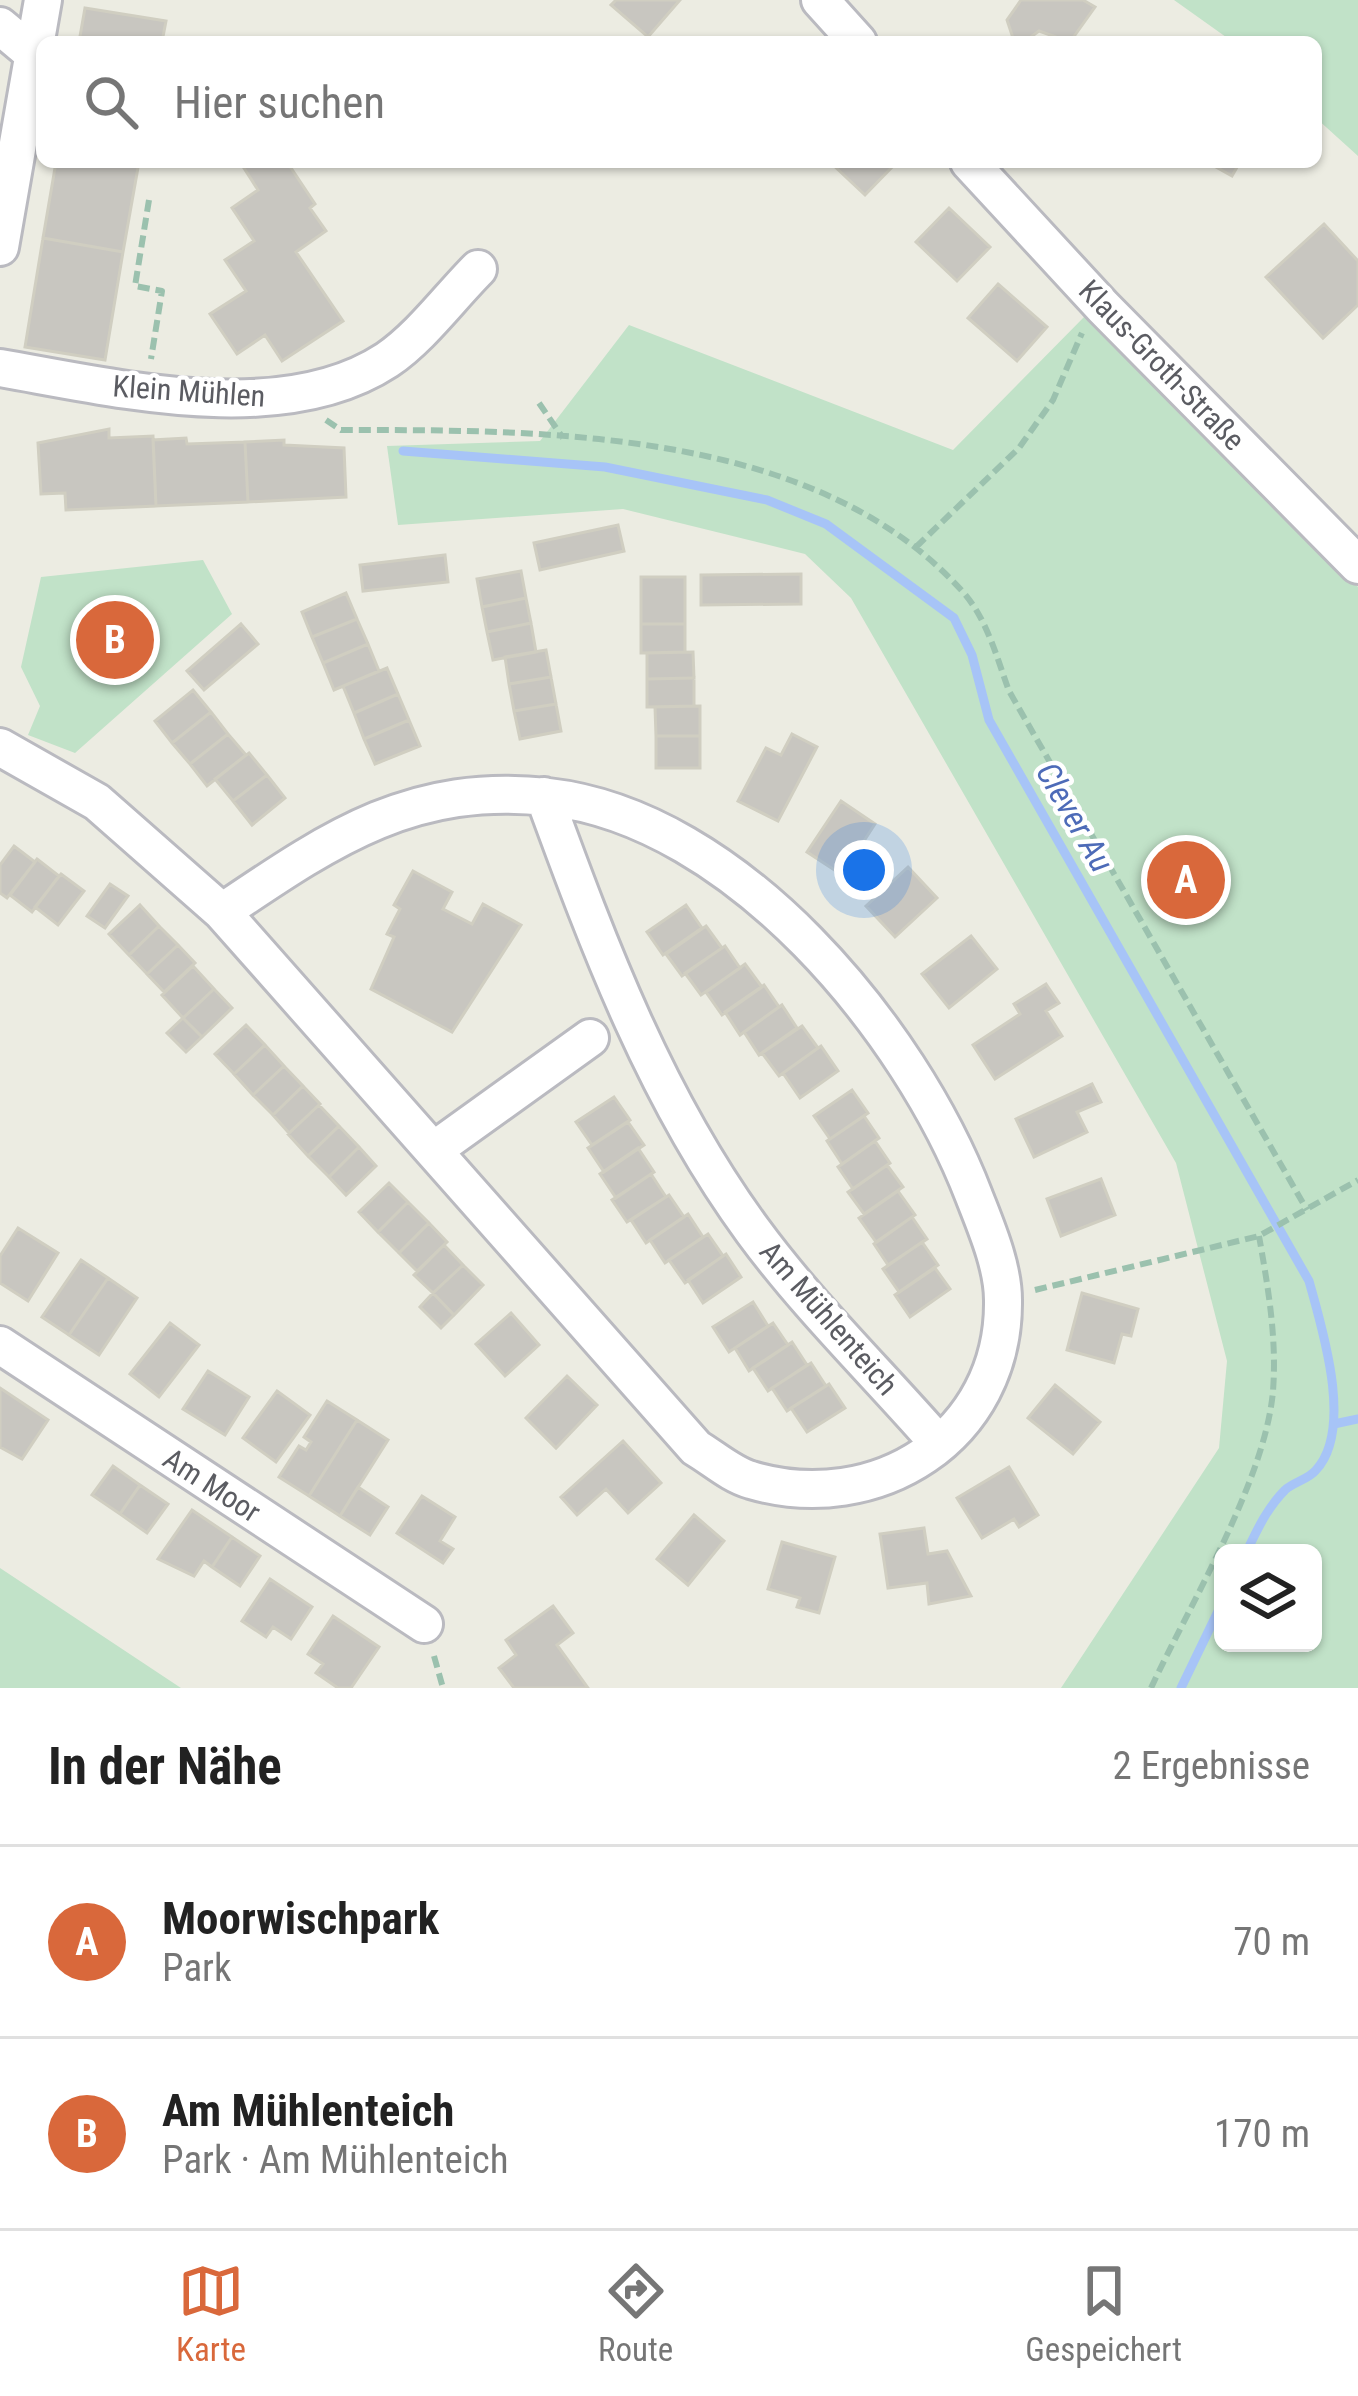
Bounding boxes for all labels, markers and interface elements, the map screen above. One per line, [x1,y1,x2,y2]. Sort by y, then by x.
search box [36,36,1322,168]
icon: search [78,69,144,135]
text: Hier suchen [174,76,385,129]
street label: Klaus-Groth-Straße [1072,273,1252,457]
street label: Klein Mühlen [112,368,266,414]
pin: B [76,595,154,685]
water label: Clever Au [1028,755,1122,879]
pin: A [1147,835,1225,925]
your location [834,840,894,900]
street label: Am Mühlenteich [753,1234,905,1402]
street label: Am Moor [157,1441,267,1529]
map controls [1214,1544,1322,1652]
button: layers [1214,1544,1322,1652]
text: In der Nähe [48,1737,282,1796]
text: 2 Ergebnisse [1112,1743,1310,1789]
text: Moorwischpark [162,1892,439,1945]
text: A [75,1919,99,1965]
text: 70 m [1233,1919,1310,1965]
text: Park [162,1945,232,1991]
text: Am Mühlenteich [162,2084,455,2137]
text: B [76,2111,98,2157]
text: 170 m [1214,2111,1310,2157]
text: Park · Am Mühlenteich [162,2137,509,2183]
tab: Karte [176,2258,246,2369]
tab: Route [598,2258,673,2369]
tab: Gespeichert [1025,2258,1182,2369]

